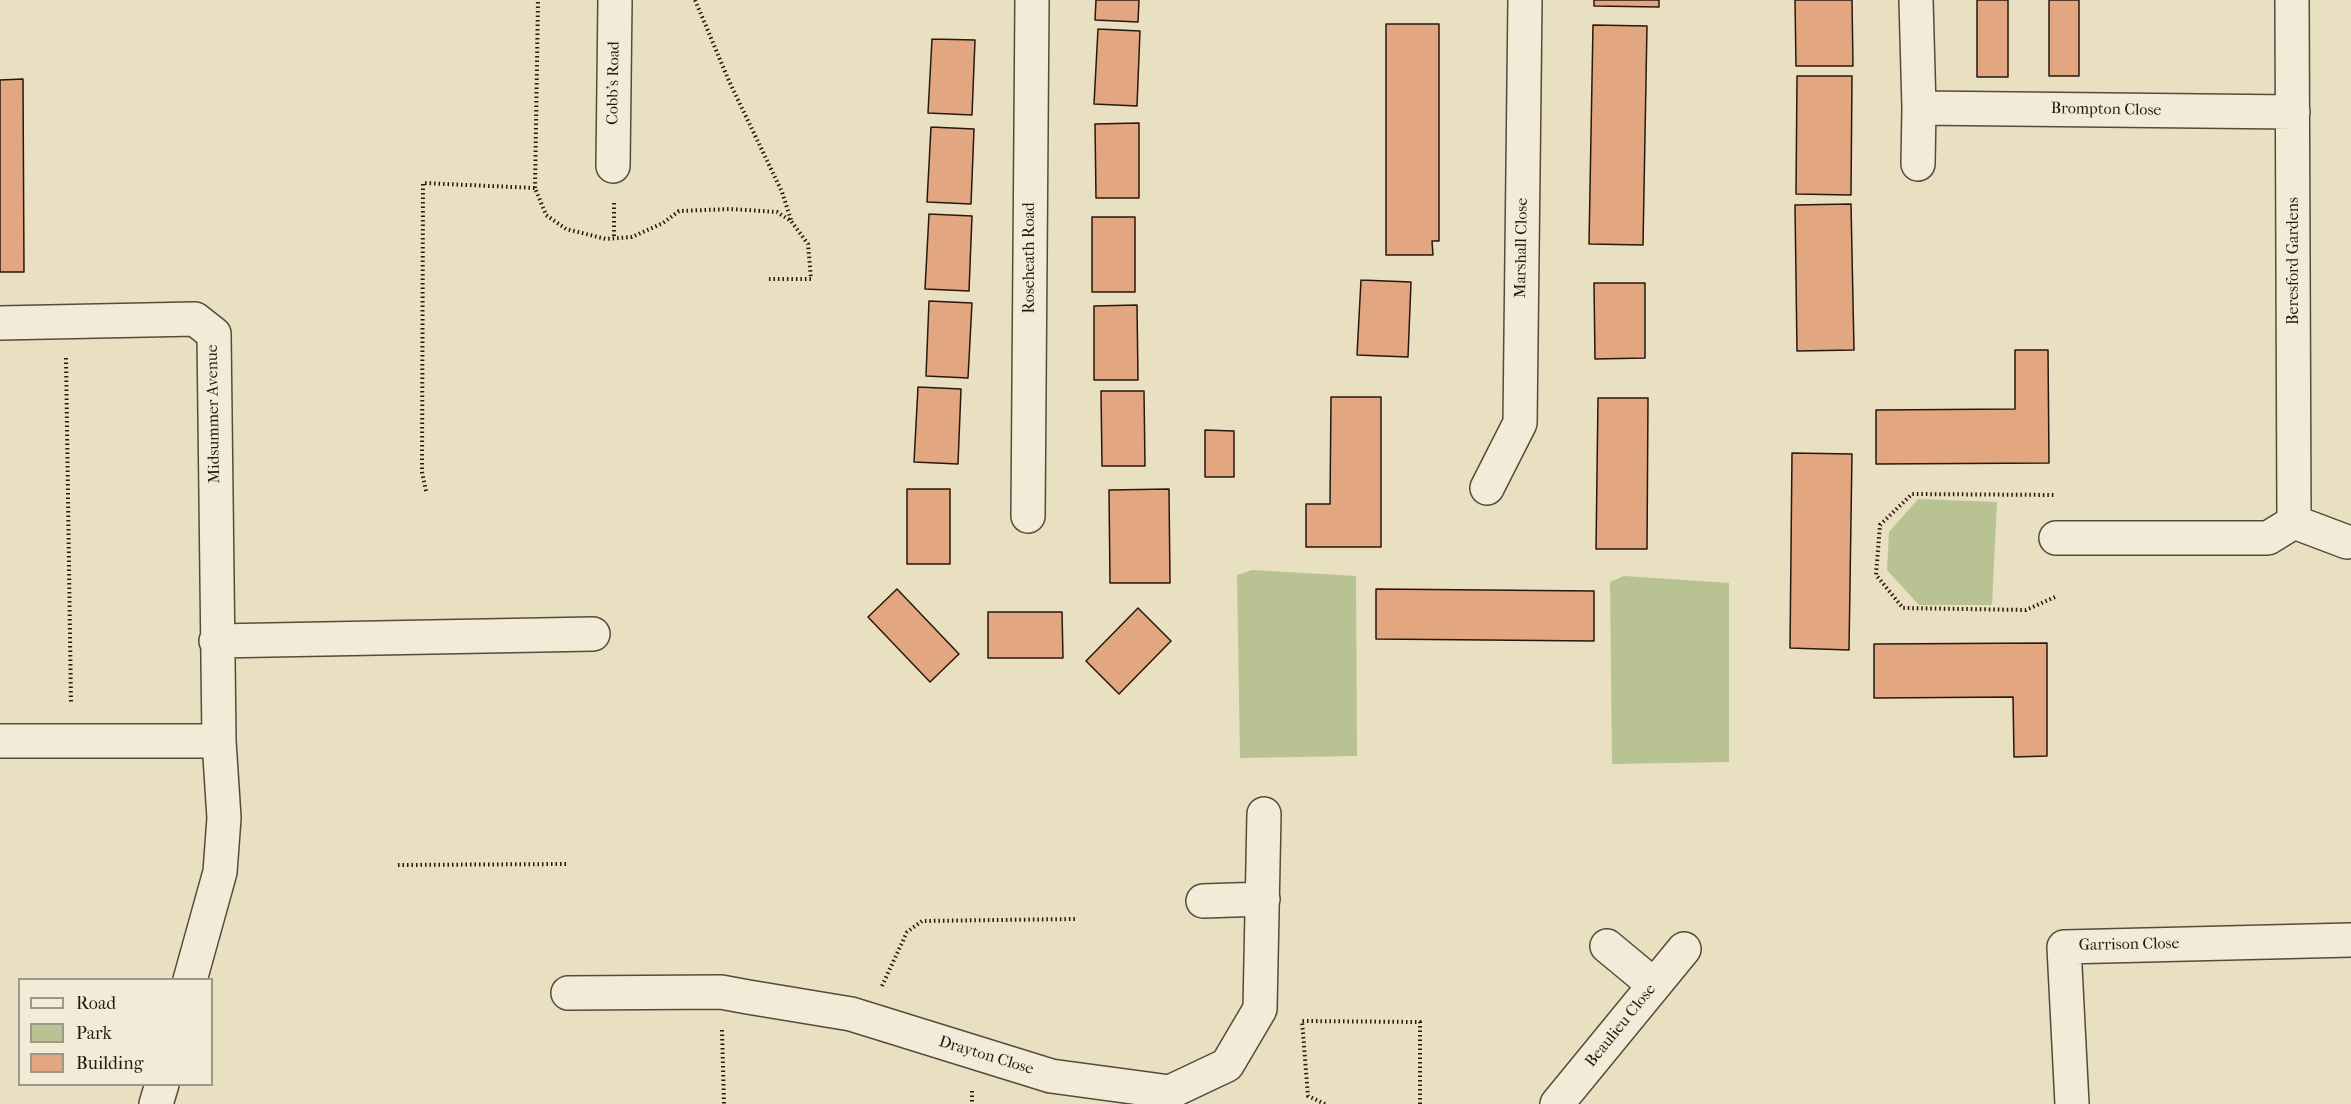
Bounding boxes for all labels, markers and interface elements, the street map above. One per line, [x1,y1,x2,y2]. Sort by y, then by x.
street label: Cobb's Road [604,41,624,125]
street label: Brompton Close [2051,99,2161,121]
street label: Beresford Gardens [2284,197,2304,325]
street label: Marshall Close [1512,198,1532,298]
street label: Roseheath Road [1020,202,1040,314]
street label: Midsummer Avenue [203,344,225,484]
street label: Garrison Close [2078,935,2180,955]
legend [18,978,213,1086]
street label: Beaulieu Close [1582,981,1660,1071]
text: Road [76,993,116,1014]
text: Park [76,1023,112,1044]
street label: Drayton Close [936,1032,1036,1080]
text: Building [76,1053,143,1074]

